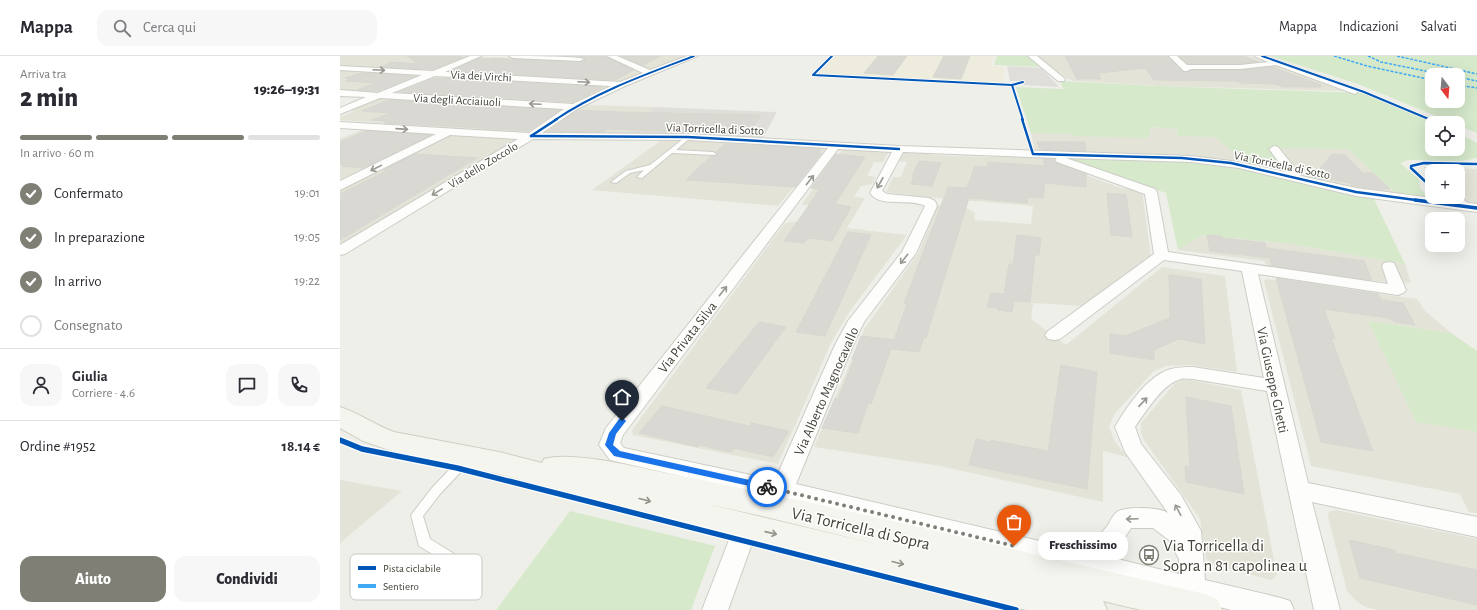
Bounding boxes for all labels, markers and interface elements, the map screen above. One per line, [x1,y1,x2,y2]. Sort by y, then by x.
search box [97,10,377,46]
icon: search [111,17,133,39]
text: Mappa [20,18,73,37]
text: Cerca qui [143,20,196,35]
text: Mappa [1279,20,1317,34]
text: Indicazioni [1339,20,1399,34]
text: Salvati [1421,20,1457,34]
one-way arrow [372,66,385,74]
text: Arriva tra [20,68,67,81]
street label: Via dei Virchi [450,68,512,84]
north arrow [1425,68,1465,108]
map controls [1425,68,1465,252]
one-way arrow [577,78,590,85]
text: 19:26–19:31 [254,82,320,97]
text: 2 min [20,85,78,111]
street label: Via degli Acciaiuoli [413,92,501,108]
one-way arrow [529,101,542,108]
button: locate [1425,116,1465,156]
street label: Via Torricella di Sotto [666,121,764,137]
one-way arrow [395,125,408,133]
street label: Via dello Zoccolo [446,140,520,190]
text: In arrivo · 60 m [20,147,94,160]
street label: Via Torricella di Sotto [1233,149,1331,181]
button: + [1425,164,1465,204]
one-way arrow [370,165,382,172]
one-way arrow [805,174,814,185]
one-way arrow [876,177,884,189]
icon: check [20,183,42,205]
text: Confermato [54,186,123,201]
text: 19:01 [295,187,320,200]
one-way arrow [431,189,443,197]
button: − [1425,212,1465,252]
icon: check [20,227,42,249]
text: In preparazione [54,230,145,245]
text: 19:05 [294,231,320,244]
one-way arrow [900,254,909,265]
icon: check [20,271,42,293]
text: In arrivo [54,274,102,289]
text: 19:22 [295,275,320,288]
one-way arrow [719,286,727,297]
street label: Via Privata Silva [656,299,720,376]
text: Consegnato [54,318,123,333]
street label: Via Alberto Magnocavallo [792,325,862,458]
street label: Via Giuseppe Ghetti [1254,326,1290,434]
button: person [20,364,62,406]
button: chat [226,364,268,406]
button: phone [278,364,320,406]
text: Giulia [72,369,108,384]
pin [605,380,639,421]
icon: home [611,386,633,408]
text: Corriere · 4.6 [72,387,135,400]
one-way arrow [1139,397,1148,408]
text: Ordine #1952 [20,439,96,454]
text: 18.14 € [282,439,320,454]
courier [747,467,787,507]
icon: bike [756,476,778,498]
one-way arrow [639,497,652,504]
street label: Via Torricella di Sopra [790,504,932,553]
one-way arrow [1174,504,1181,516]
pin [997,505,1031,546]
icon: bag [1003,511,1025,533]
one-way arrow [1126,515,1139,523]
one-way arrow [764,530,777,538]
callout: Freschissimo [1038,532,1128,560]
place label: Via Torricella di Sopra n 81 capolinea u [1163,537,1308,574]
text: Freschissimo [1049,539,1117,552]
bus stop icon: Via Torricella di Sopra n 81 capolinea u [1138,544,1160,566]
legend [350,554,482,600]
button: Aiuto [20,556,166,602]
button: Condividi [174,556,320,602]
one-way arrow [891,560,904,568]
text: Pista ciclabile [383,563,441,574]
text: Sentiero [383,581,419,592]

